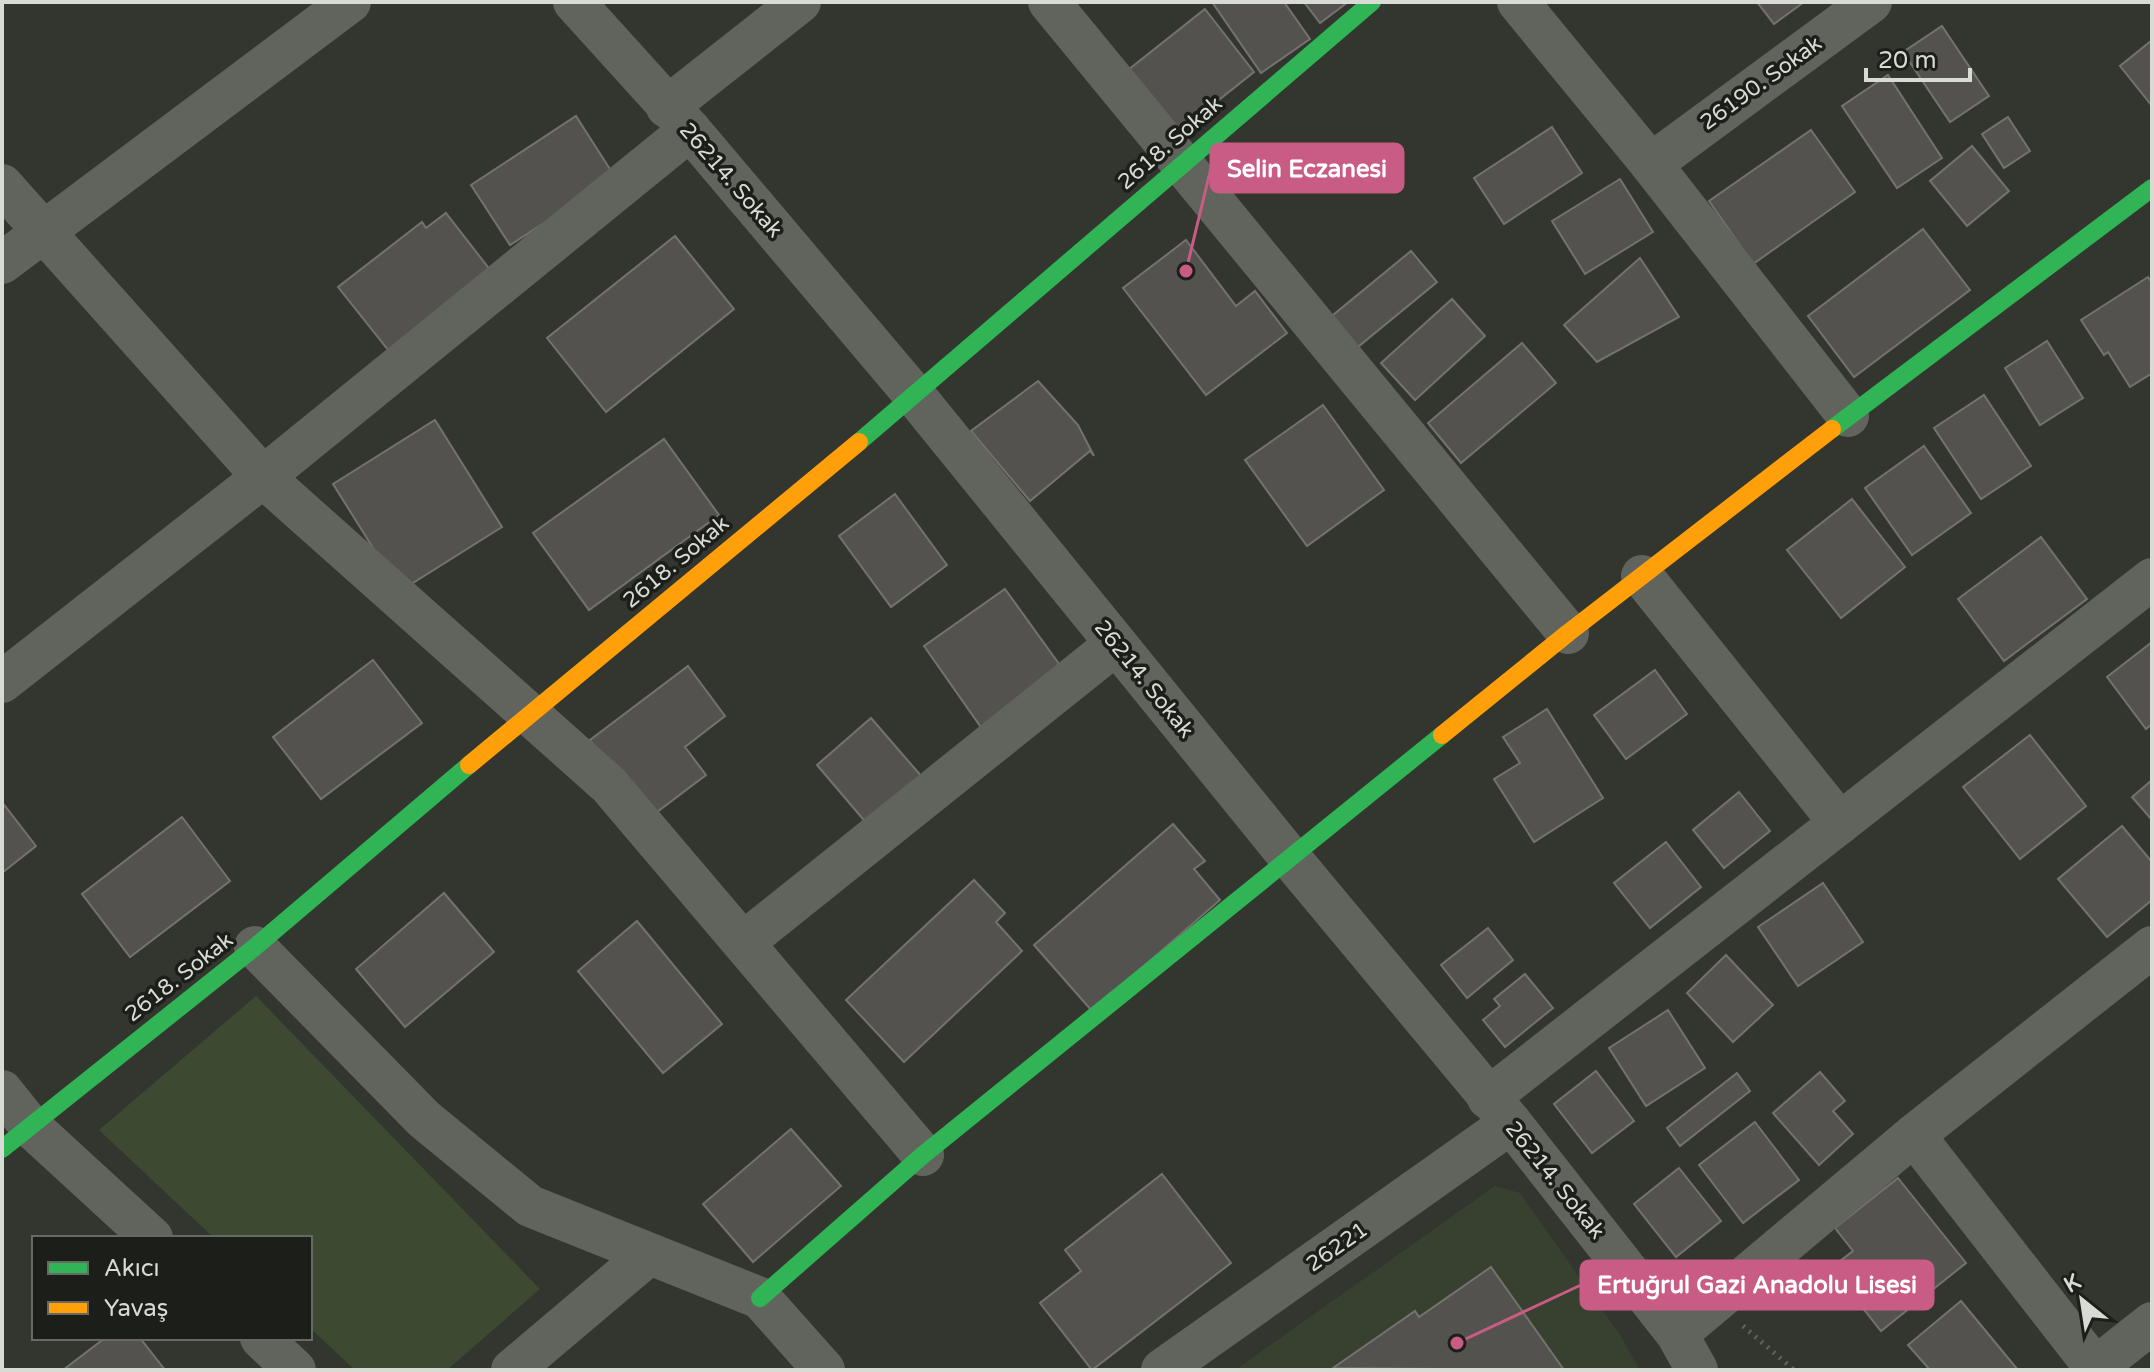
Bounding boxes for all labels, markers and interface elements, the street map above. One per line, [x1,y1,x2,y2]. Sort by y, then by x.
street label: 26190. Sokak [1695,30,1827,136]
scale bar [1866,32,1970,82]
text: 20 m [1878,46,1936,75]
street label: 2618. Sokak [1113,91,1227,195]
street label: 26214. Sokak [674,117,788,243]
callout: Selin Eczanesi [1211,144,1403,192]
text: Selin Eczanesi [1227,155,1387,184]
street label: 2618. Sokak [618,510,734,614]
street label: 26214. Sokak [1089,615,1199,743]
street label: 2618. Sokak [120,927,238,1027]
street label: 26214. Sokak [1500,1116,1610,1244]
street label: 26221 [1301,1217,1373,1277]
legend [32,1236,312,1340]
text: Akıcı [104,1254,160,1283]
north arrow [2042,1260,2122,1340]
callout: Ertuğrul Gazi Anadolu Lisesi [1581,1261,1933,1309]
text: K [2060,1268,2086,1298]
text: Ertuğrul Gazi Anadolu Lisesi [1597,1271,1917,1300]
text: Yavaş [104,1294,168,1323]

